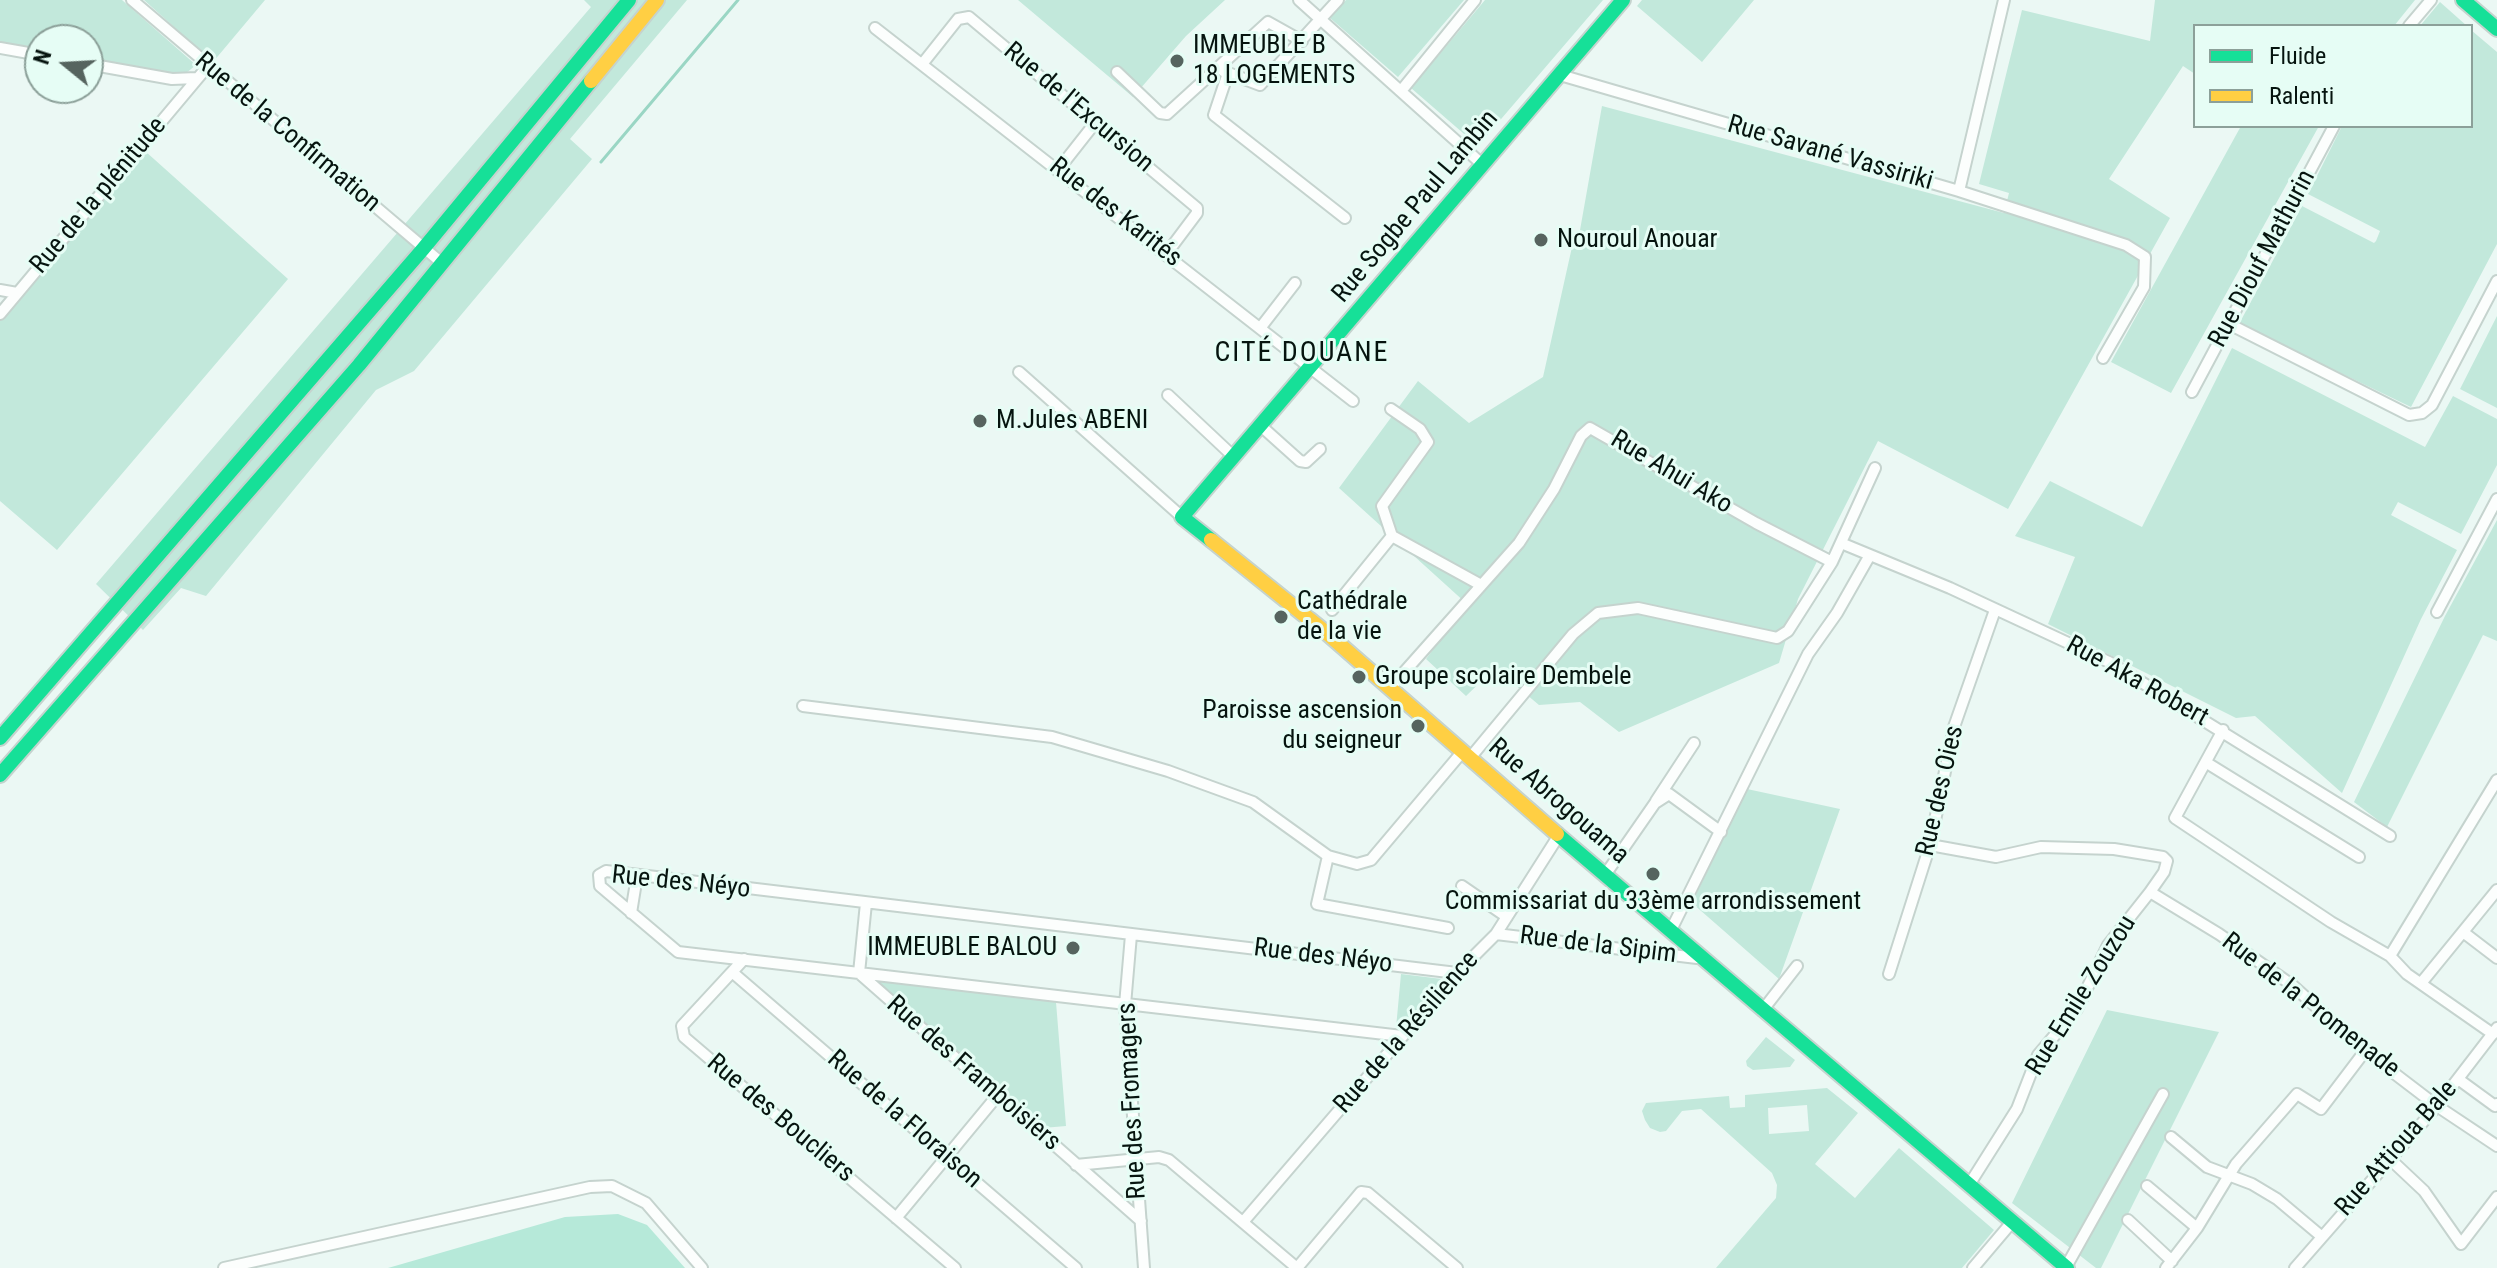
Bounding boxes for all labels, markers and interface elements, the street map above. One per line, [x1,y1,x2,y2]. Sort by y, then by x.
north arrow [24,24,104,104]
legend [2193,24,2473,128]
place label: IMMEUBLE B 18 LOGEMENTS [1193,30,1355,92]
street label: Rue de l'Excursion [997,36,1159,180]
text: Fluide [2269,42,2326,70]
street label: Rue de la Confirmation [188,46,386,220]
text: N [29,47,57,67]
marker: IMMEUBLE B 18 LOGEMENTS [1168,52,1186,70]
text: Ralenti [2269,82,2334,110]
street label: Rue Sogbe Paul Lambin [1326,104,1506,310]
street label: Rue Savané Vassiriki [1724,110,1936,198]
street label: Rue de la plénitude [24,111,174,281]
street label: Rue des Karités [1042,152,1188,274]
street label: Rue Diouf Mathurin [2203,165,2323,353]
place label: Nouroul Anouar [1557,224,1718,256]
marker: Nouroul Anouar [1532,231,1550,249]
district label: CITÉ DOUANE [1214,337,1390,371]
place label: M.Jules ABENI [996,405,1148,437]
marker: M.Jules ABENI [971,412,989,430]
street label: Rue Ahui Ako [1605,425,1737,521]
place label: Cathédrale de la vie [1297,586,1408,648]
marker: Cathédrale de la vie [1272,608,1290,626]
street label: Rue Aka Robert [2060,630,2214,734]
place label: Groupe scolaire Dembele [1375,661,1632,693]
marker: Groupe scolaire Dembele [1350,668,1368,686]
place label: Paroisse ascension du seigneur [1202,695,1402,756]
marker: Paroisse ascension du seigneur [1409,717,1427,735]
street label: Rue des Oies [1911,723,1971,859]
street label: Rue Abrogouama [1481,732,1635,872]
street label: Rue des Néyo [610,860,752,906]
marker: Commissariat du 33ème arrondissement [1644,865,1662,883]
place label: Commissariat du 33ème arrondissement [1445,886,1861,918]
street label: Rue Emile Zouzou [2020,910,2144,1082]
street label: Rue de la Sipim [1518,921,1678,971]
street label: Rue de la Promenade [2215,927,2405,1085]
place label: IMMEUBLE BALOU [867,932,1057,964]
street label: Rue des Néyo [1252,933,1394,981]
marker: IMMEUBLE BALOU [1064,939,1082,957]
street label: Rue de la Résilience [1328,946,1486,1120]
street label: Rue des Framboisiers [879,990,1067,1158]
street label: Rue des Fromagers [1112,1002,1154,1200]
street label: Rue de la Floraison [820,1044,988,1196]
street label: Rue des Boucliers [700,1048,860,1190]
street label: Rue Attioua Bale [2330,1075,2464,1223]

